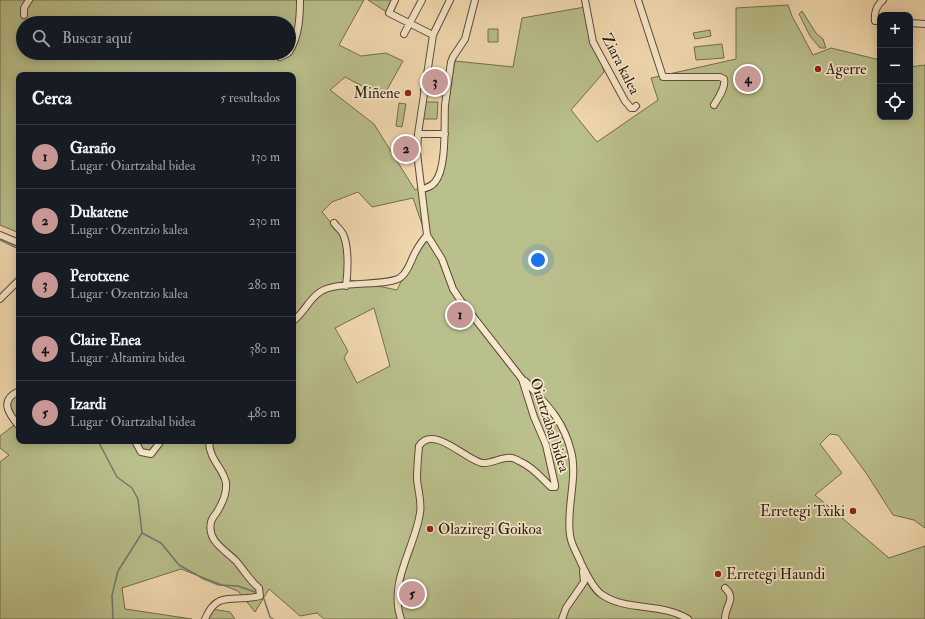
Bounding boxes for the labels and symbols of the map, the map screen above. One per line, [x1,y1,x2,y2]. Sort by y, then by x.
street label: Ziara kalea [597,31,644,99]
place label: Agerre [825,60,867,79]
pin: 4 [735,64,761,94]
marker: Agerre [813,64,823,74]
pin: 3 [422,67,448,97]
place label: Miñene [353,84,400,103]
marker: Miñene [403,88,413,98]
pin: 2 [393,134,419,164]
your location [528,250,548,270]
pin: 1 [447,300,473,330]
street label: Oiartzabal bidea [525,376,574,475]
place label: Erretegi Txiki [760,502,845,521]
marker: Erretegi Txiki [848,506,858,516]
place label: Olaziregi Goikoa [438,520,543,539]
marker: Olaziregi Goikoa [425,524,435,534]
place label: Erretegi Haundi [726,565,825,584]
marker: Erretegi Haundi [713,569,723,579]
pin: 5 [399,579,425,609]

